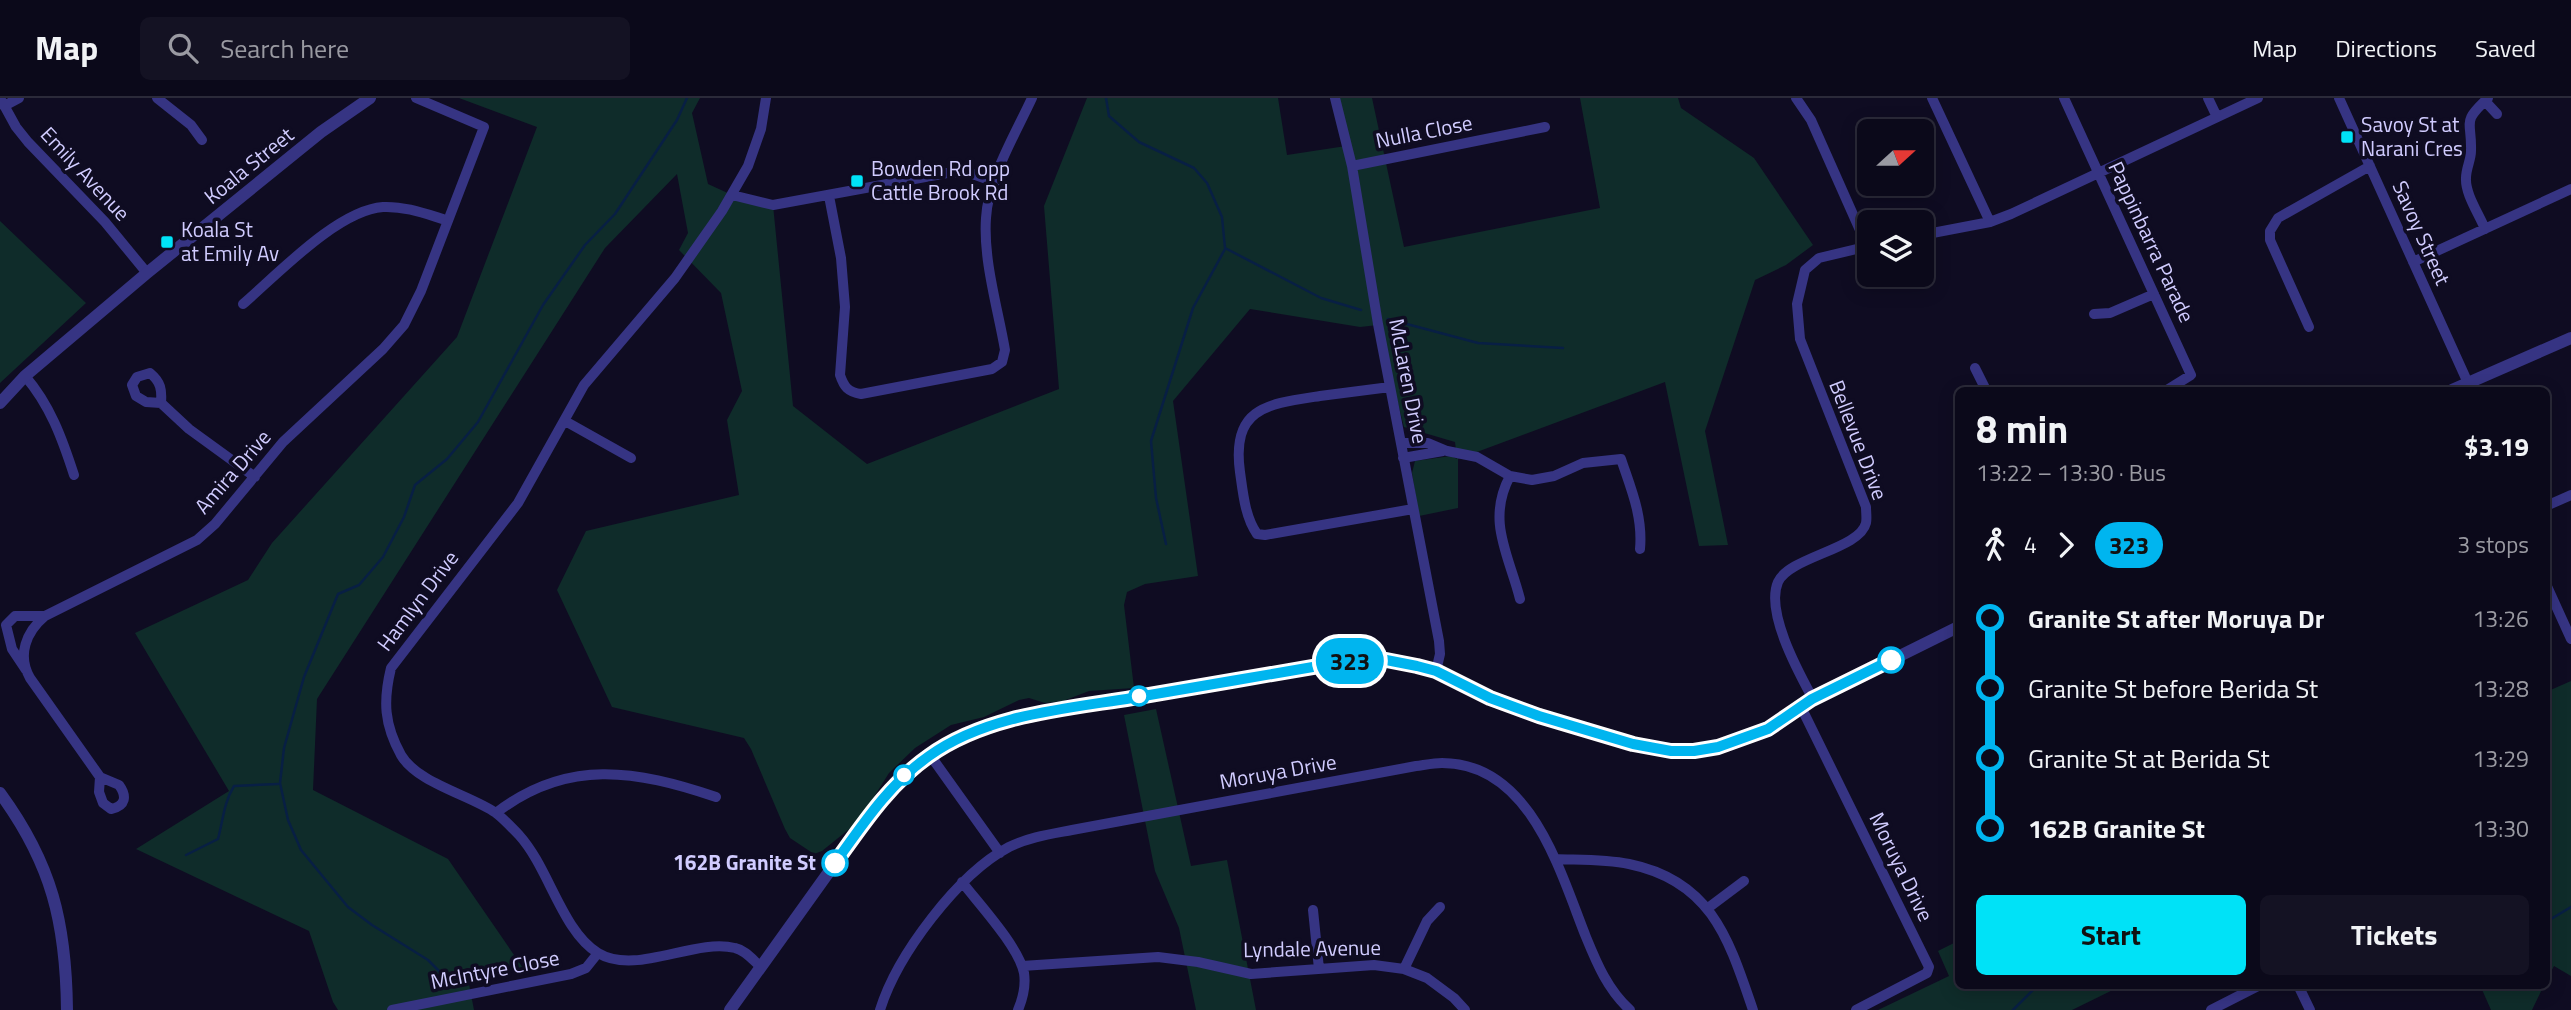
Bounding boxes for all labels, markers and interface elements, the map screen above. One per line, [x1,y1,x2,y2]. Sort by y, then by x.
search box [140,17,630,80]
text: Map [35,23,98,73]
icon: search [164,29,202,67]
text: Search here [220,29,349,68]
text: Map [2252,30,2297,66]
text: Directions [2335,30,2437,66]
text: Saved [2475,30,2536,66]
street label: Nulla Close [1373,106,1475,156]
place label: Savoy St at Narani Cres [2361,108,2463,164]
street label: Emily Avenue [33,119,138,228]
street label: Koala Street [197,119,301,211]
north arrow [1857,119,1934,196]
map controls [1857,119,1934,287]
marker: Savoy St at Narani Cres [2339,129,2355,145]
place label: Bowden Rd opp Cattle Brook Rd [871,152,1010,208]
street label: Pappinbarra Parade [2101,156,2203,327]
marker: Bowden Rd opp Cattle Brook Rd [849,173,865,189]
street label: Savoy Street [2385,175,2459,291]
button: layers [1857,210,1934,287]
place label: Koala St at Emily Av [181,213,279,269]
marker: Koala St at Emily Av [159,234,175,250]
street label: McLaren Drive [1381,316,1437,446]
street label: Bellevue Drive [1821,375,1896,504]
text: 8 min [1976,400,2068,458]
street label: Amira Drive [186,422,278,521]
text: $3.19 [2464,427,2529,466]
text: 13:22 – 13:30 · Bus [1976,455,2166,490]
icon: walk [1976,526,2014,564]
icon: forward [2047,526,2085,564]
text: 4 [2024,527,2037,562]
text: 323 [2109,527,2149,563]
text: 3 stops [2457,527,2529,562]
street label: Hamlyn Drive [369,543,466,658]
text: Granite St after Moruya Dr [2028,599,2324,638]
text: 13:26 [2472,601,2529,636]
line badge: 323 [1310,638,1390,684]
text: 323 [1330,643,1370,679]
unlabelled marker [1878,647,1904,673]
text: Granite St before Berida St [2028,669,2318,708]
text: 13:28 [2472,671,2529,706]
unlabelled marker [1129,686,1149,706]
text: Granite St at Berida St [2028,739,2270,778]
text: 13:29 [2472,741,2529,776]
street label: Moruya Drive [1217,745,1339,797]
unlabelled marker [894,765,914,785]
street label: Moruya Drive [1862,806,1942,927]
text: 162B Granite St [2028,809,2205,848]
text: 13:30 [2472,811,2529,846]
place label: 162B Granite St [673,846,816,878]
marker: 162B Granite St [822,850,848,876]
button: Start [1976,895,2246,975]
button: Tickets [2260,895,2529,975]
street label: Lyndale Avenue [1243,931,1381,965]
street label: McIntyre Close [428,941,562,997]

